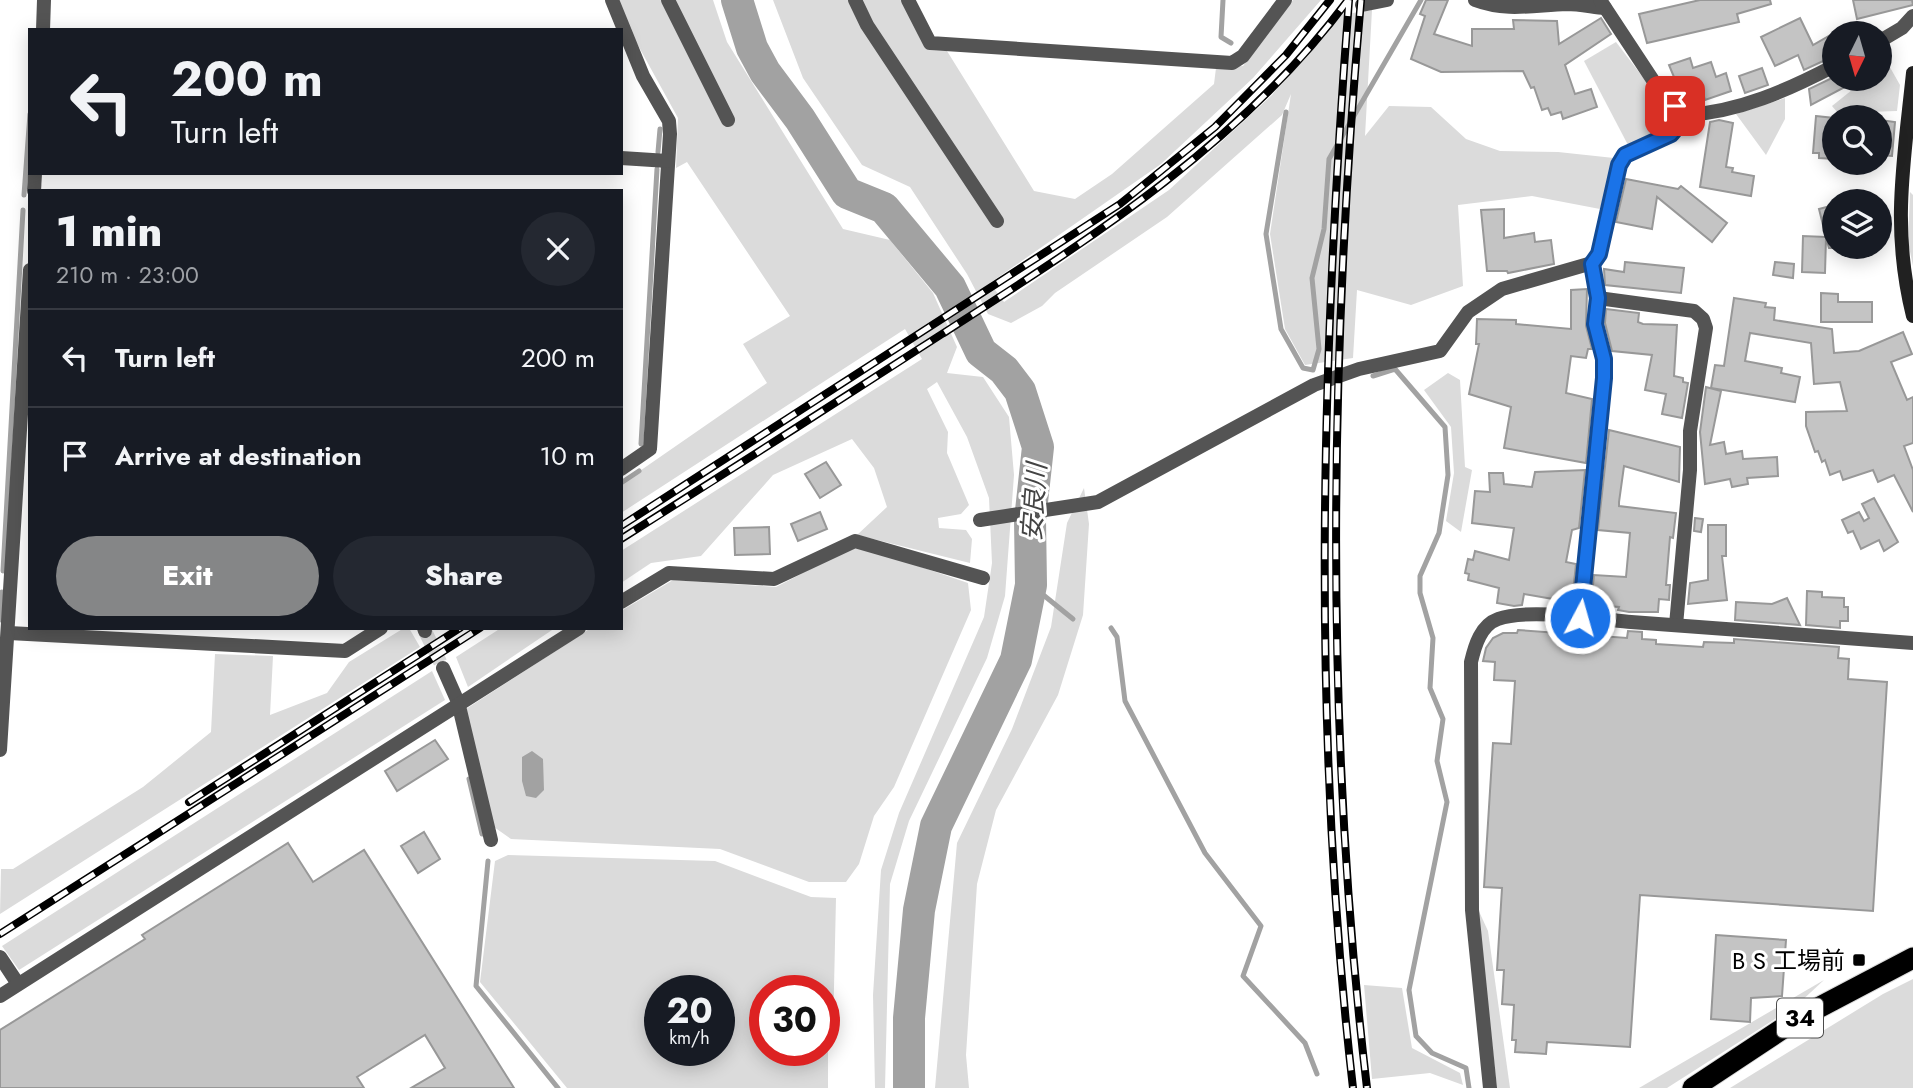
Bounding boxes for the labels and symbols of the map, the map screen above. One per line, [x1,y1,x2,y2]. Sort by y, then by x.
north arrow [1822,21,1892,91]
pin [1645,76,1705,136]
water label: 安良川 [1012,459,1056,542]
position arrow [1543,581,1617,655]
place label: B S 工場前 [1732,943,1845,978]
marker: B S 工場前 [1851,952,1867,968]
speed limit sign: 30 [749,975,840,1066]
road number: 34 [1777,998,1823,1037]

